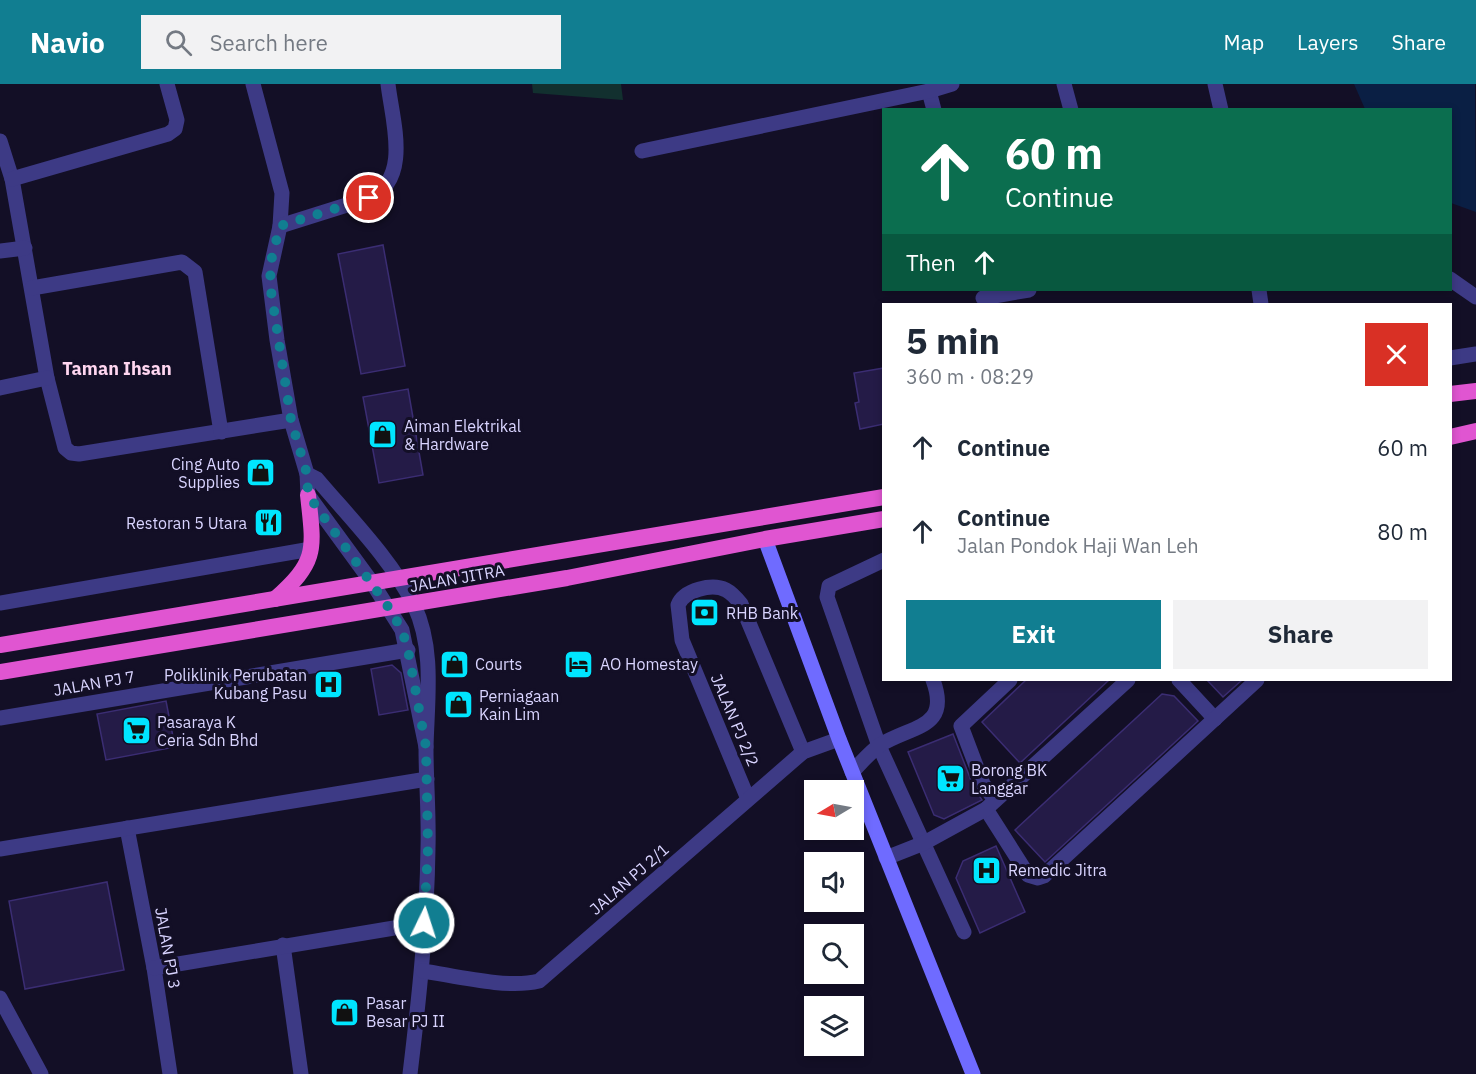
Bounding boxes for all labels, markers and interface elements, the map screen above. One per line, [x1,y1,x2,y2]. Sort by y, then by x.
search box [141,15,561,69]
text: Navio [30,24,105,61]
icon: search [162,26,195,59]
text: Search here [210,28,328,57]
text: Map [1224,28,1264,56]
text: Layers [1297,28,1359,56]
text: Share [1392,28,1446,56]
text: 60 m [1005,126,1103,181]
icon: ahead [906,132,984,210]
pin [343,172,394,223]
text: Continue [1005,179,1114,214]
icon: arrive [352,181,385,214]
icon: ahead [968,246,1001,279]
text: Then [906,248,956,277]
text: 5 min [906,317,1000,364]
button: close [1365,323,1428,386]
district label: Taman Ihsan [62,357,172,380]
text: 360 m · 08:29 [906,363,1034,390]
place label: Aiman Elektrikal & Hardware [404,416,521,454]
shop icon: Aiman Elektrikal & Hardware [367,419,399,451]
icon: ahead [906,431,939,464]
text: Continue [957,433,1050,462]
text: 60 m [1377,433,1428,462]
place label: Cing Auto Supplies [171,454,240,492]
shop icon: Cing Auto Supplies [245,457,277,489]
text: Continue [957,503,1050,532]
restaurant icon: Restoran 5 Utara [252,507,284,539]
place label: Restoran 5 Utara [126,513,247,533]
icon: ahead [906,515,939,548]
text: 80 m [1377,517,1428,546]
text: Jalan Pondok Haji Wan Leh [957,532,1199,559]
street label: JALAN JITRA [408,560,506,596]
bank icon: RHB Bank [689,597,721,629]
button: Exit [906,600,1161,669]
button: Share [1173,600,1428,669]
place label: RHB Bank [726,603,799,623]
shop icon: Courts [438,648,470,680]
hotel icon: AO Homestay [563,648,595,680]
place label: Courts [475,654,522,674]
place label: AO Homestay [600,654,698,674]
place label: Poliklinik Perubatan Kubang Pasu [164,665,307,703]
street label: JALAN PJ 7 [52,666,136,700]
hospital icon: Poliklinik Perubatan Kubang Pasu [312,668,344,700]
street label: JALAN PJ 2/2 [707,671,763,769]
place label: Perniagaan Kain Lim [479,686,559,724]
shop icon: Perniagaan Kain Lim [442,689,474,721]
place label: Pasaraya K Ceria Sdn Bhd [157,712,258,750]
supermarket icon: Pasaraya K Ceria Sdn Bhd [120,715,152,747]
place label: Borong BK Langgar [971,760,1047,798]
supermarket icon: Borong BK Langgar [934,763,966,795]
north arrow [804,780,864,840]
map controls [804,780,864,1056]
street label: JALAN PJ 2/1 [585,839,673,919]
button: sound [804,852,864,912]
hospital icon: Remedic Jitra [971,854,1003,886]
place label: Remedic Jitra [1008,860,1107,880]
position arrow [392,891,456,955]
street label: JALAN PJ 3 [151,906,185,990]
button: search [804,924,864,984]
place label: Pasar Besar PJ II [366,993,445,1031]
shop icon: Pasar Besar PJ II [329,996,361,1028]
button: layers [804,996,864,1056]

